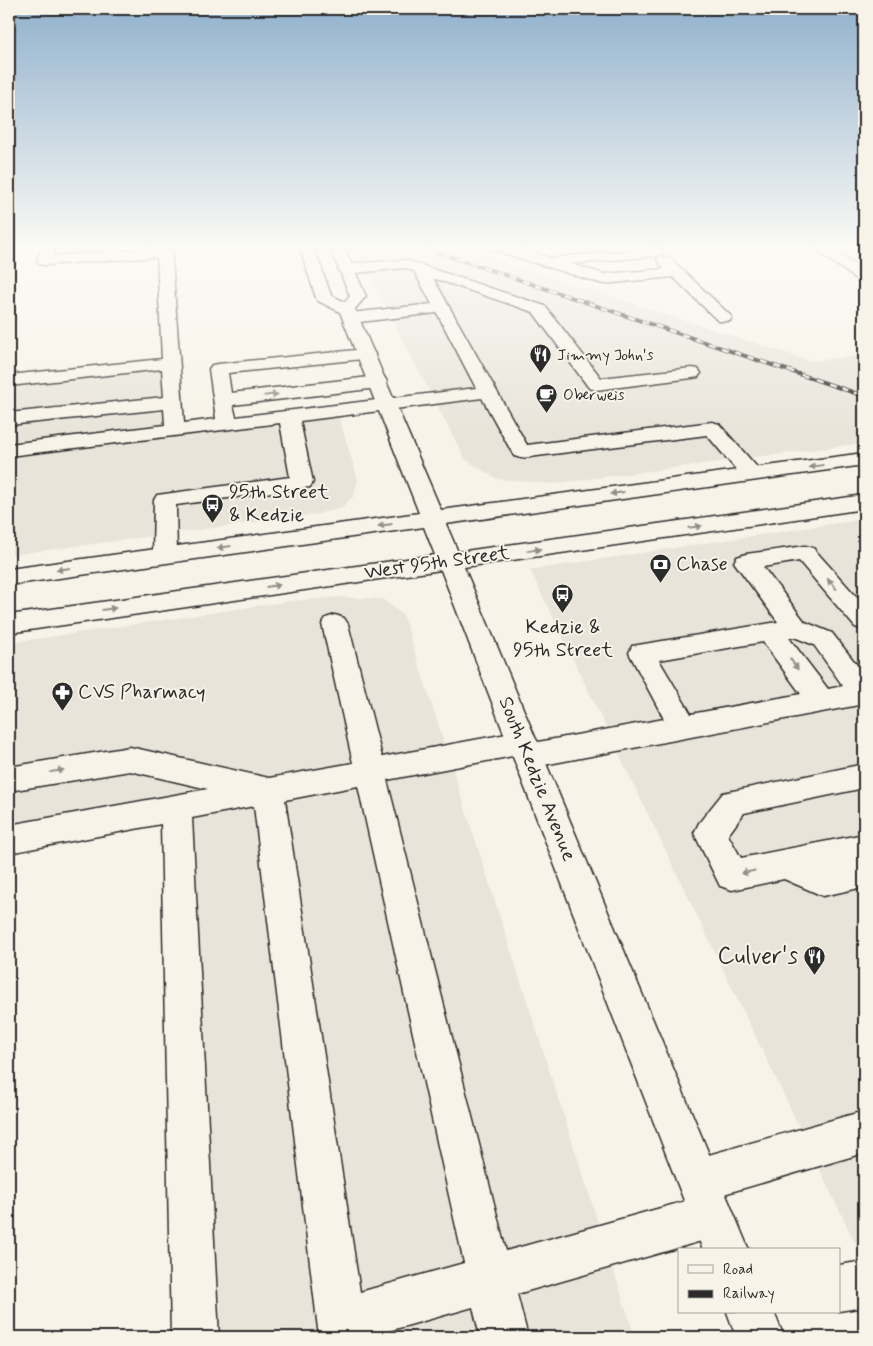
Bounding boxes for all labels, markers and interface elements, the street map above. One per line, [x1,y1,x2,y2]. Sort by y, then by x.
restaurant icon: Jimmy John's [529,343,553,374]
place label: Jimmy John's [557,345,654,366]
cafe icon: Oberweis [535,383,559,414]
place label: Oberweis [563,385,625,406]
one-way arrow [263,391,279,399]
one-way arrow [808,462,824,470]
place label: 95th Street & Kedzie [229,479,329,529]
one-way arrow [609,489,625,497]
bus stop icon: 95th Street & Kedzie [201,492,225,523]
one-way arrow [376,521,392,529]
one-way arrow [687,522,703,530]
street label: West 95th Street [363,539,512,587]
one-way arrow [215,543,231,551]
one-way arrow [526,546,542,554]
place label: Chase [676,551,728,578]
bank icon: Chase [648,552,672,583]
one-way arrow [54,566,70,574]
one-way arrow [827,578,838,591]
one-way arrow [265,582,281,590]
bus stop icon: Kedzie & 95th Street [551,583,575,614]
one-way arrow [101,605,117,613]
place label: Kedzie & 95th Street [513,614,613,664]
one-way arrow [789,657,799,671]
place label: CVS Pharmacy [78,679,206,706]
pharmacy icon: CVS Pharmacy [50,680,74,711]
street label: South Kedzie Avenue [492,693,582,865]
one-way arrow [49,767,65,775]
one-way arrow [740,868,755,876]
place label: Culver's [717,941,798,972]
restaurant icon: Culver's [802,944,826,975]
legend [678,1248,840,1314]
text: Road [723,1260,753,1280]
text: Railway [723,1284,775,1304]

